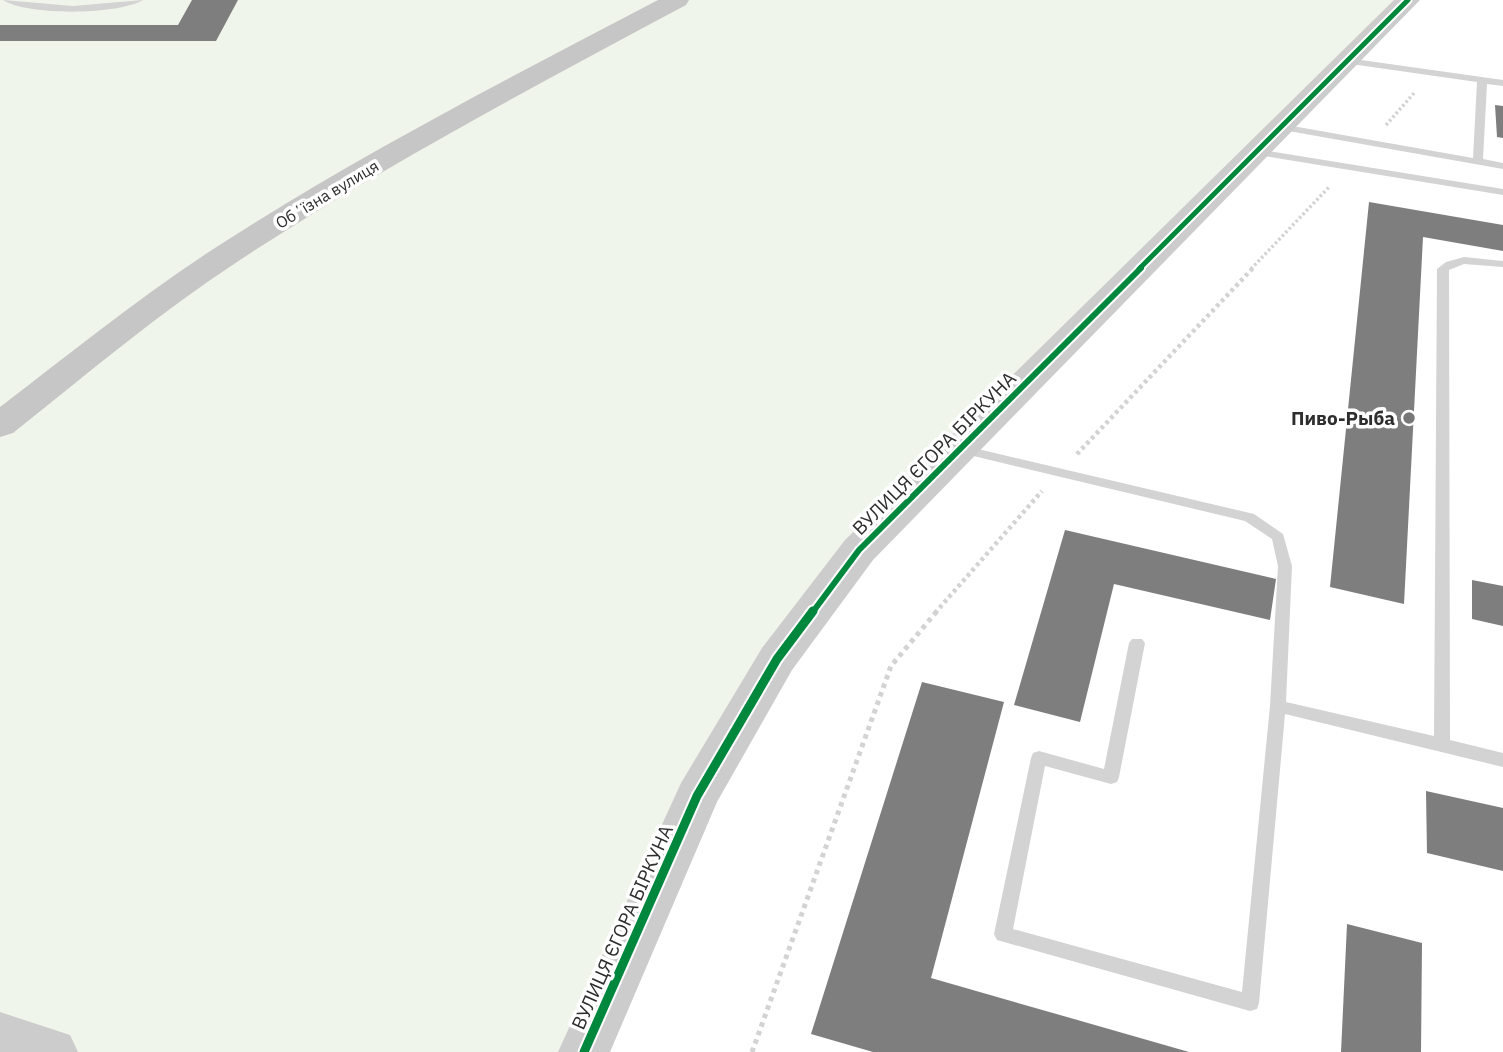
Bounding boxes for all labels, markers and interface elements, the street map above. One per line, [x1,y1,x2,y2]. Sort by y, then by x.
street label: Обʼїзна вулиця [272,155,382,233]
street label: ВУЛИЦЯ ЄГОРА БІРКУНА [847,366,1021,540]
place label: Пиво-Рыба [1291,406,1395,430]
marker: Пиво-Рыба [1401,410,1417,426]
street label: ВУЛИЦЯ ЄГОРА БІРКУНА [566,821,678,1033]

